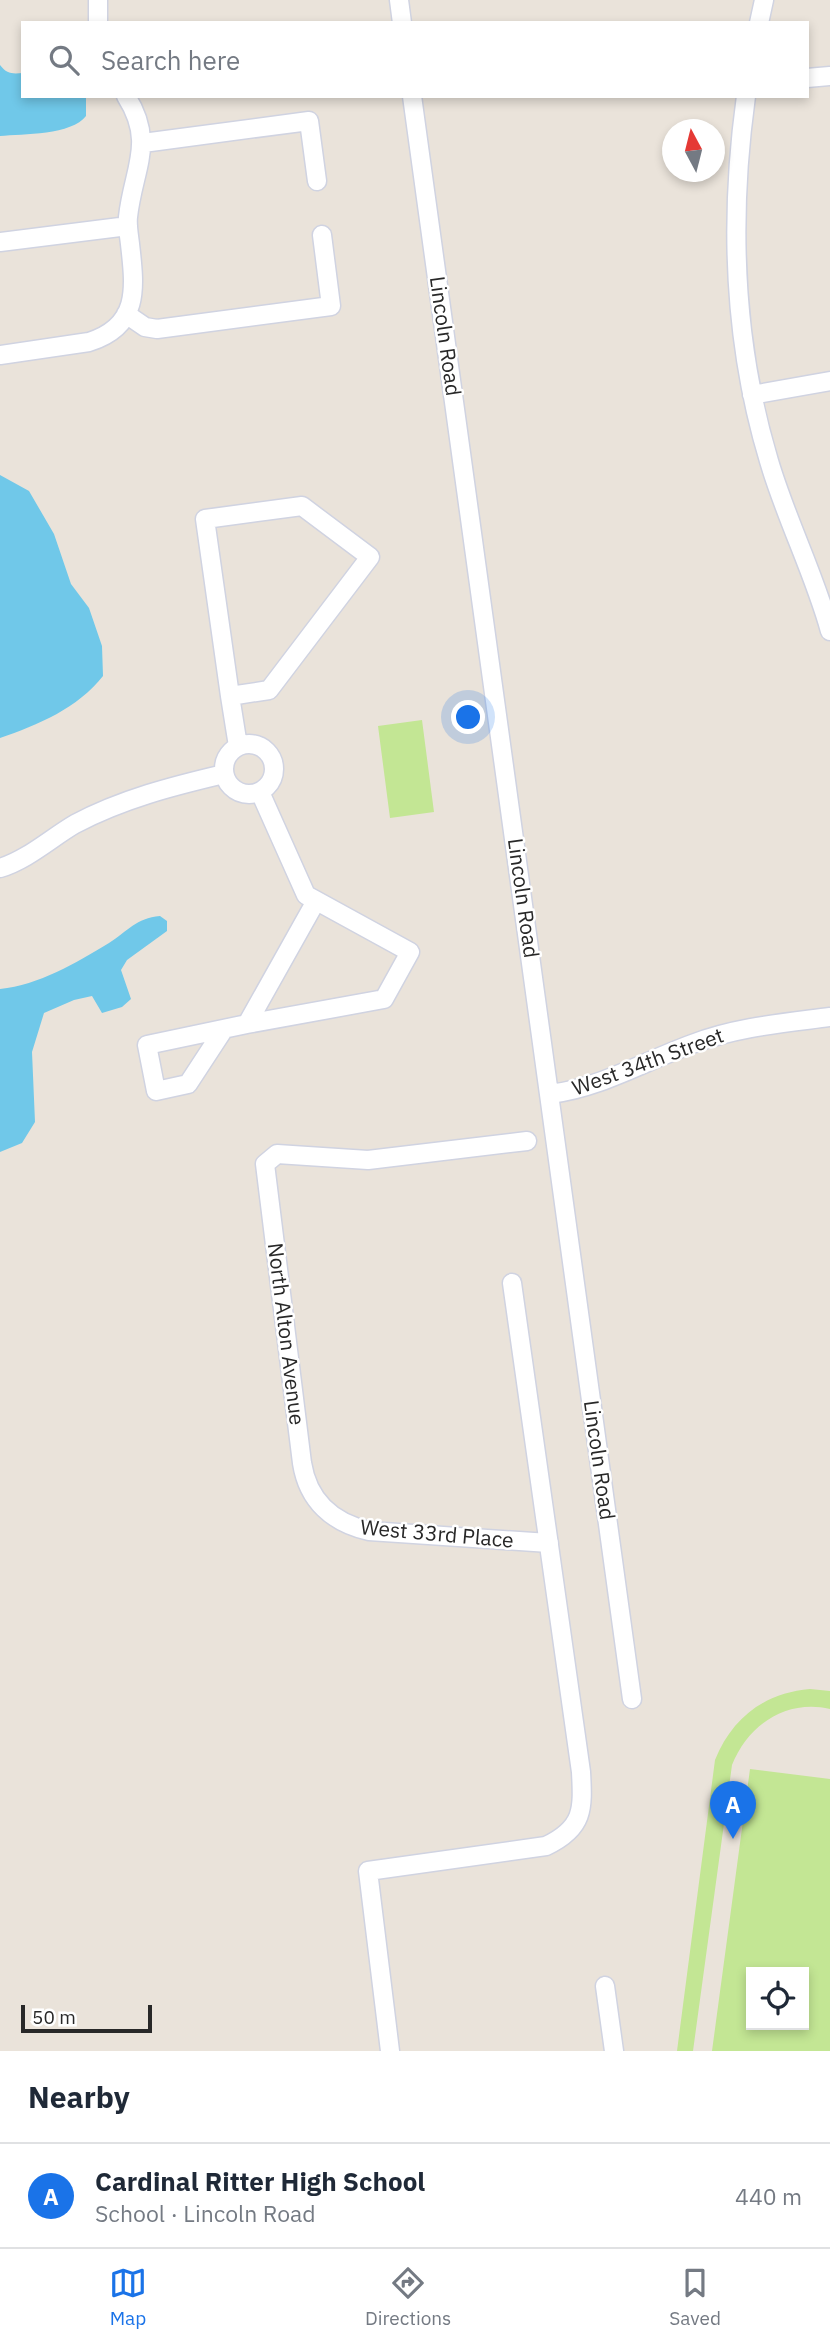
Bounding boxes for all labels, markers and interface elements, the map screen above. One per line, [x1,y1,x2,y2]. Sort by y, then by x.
search box [21,21,809,98]
icon: search [45,41,83,79]
text: Search here [101,43,240,77]
north arrow [662,119,725,182]
street label: Lincoln Road [424,274,468,398]
your location [451,700,485,734]
street label: Lincoln Road [502,836,546,960]
street label: West 34th Street [568,1021,727,1101]
street label: North Alton Avenue [262,1241,312,1427]
street label: Lincoln Road [578,1398,622,1522]
street label: West 33rd Place [359,1512,515,1554]
pin: A [710,1781,756,1839]
map controls [746,1967,809,2030]
button: locate [746,1967,809,2030]
scale bar [21,2002,152,2034]
text: 50 m [32,2005,76,2029]
text: Nearby [28,2077,130,2116]
text: Cardinal Ritter High School [95,2164,425,2198]
text: A [43,2181,59,2211]
text: 440 m [735,2181,802,2211]
text: School · Lincoln Road [95,2198,316,2228]
tab: Map [109,2264,147,2330]
tab: Directions [365,2264,451,2330]
tab: Saved [669,2264,721,2330]

